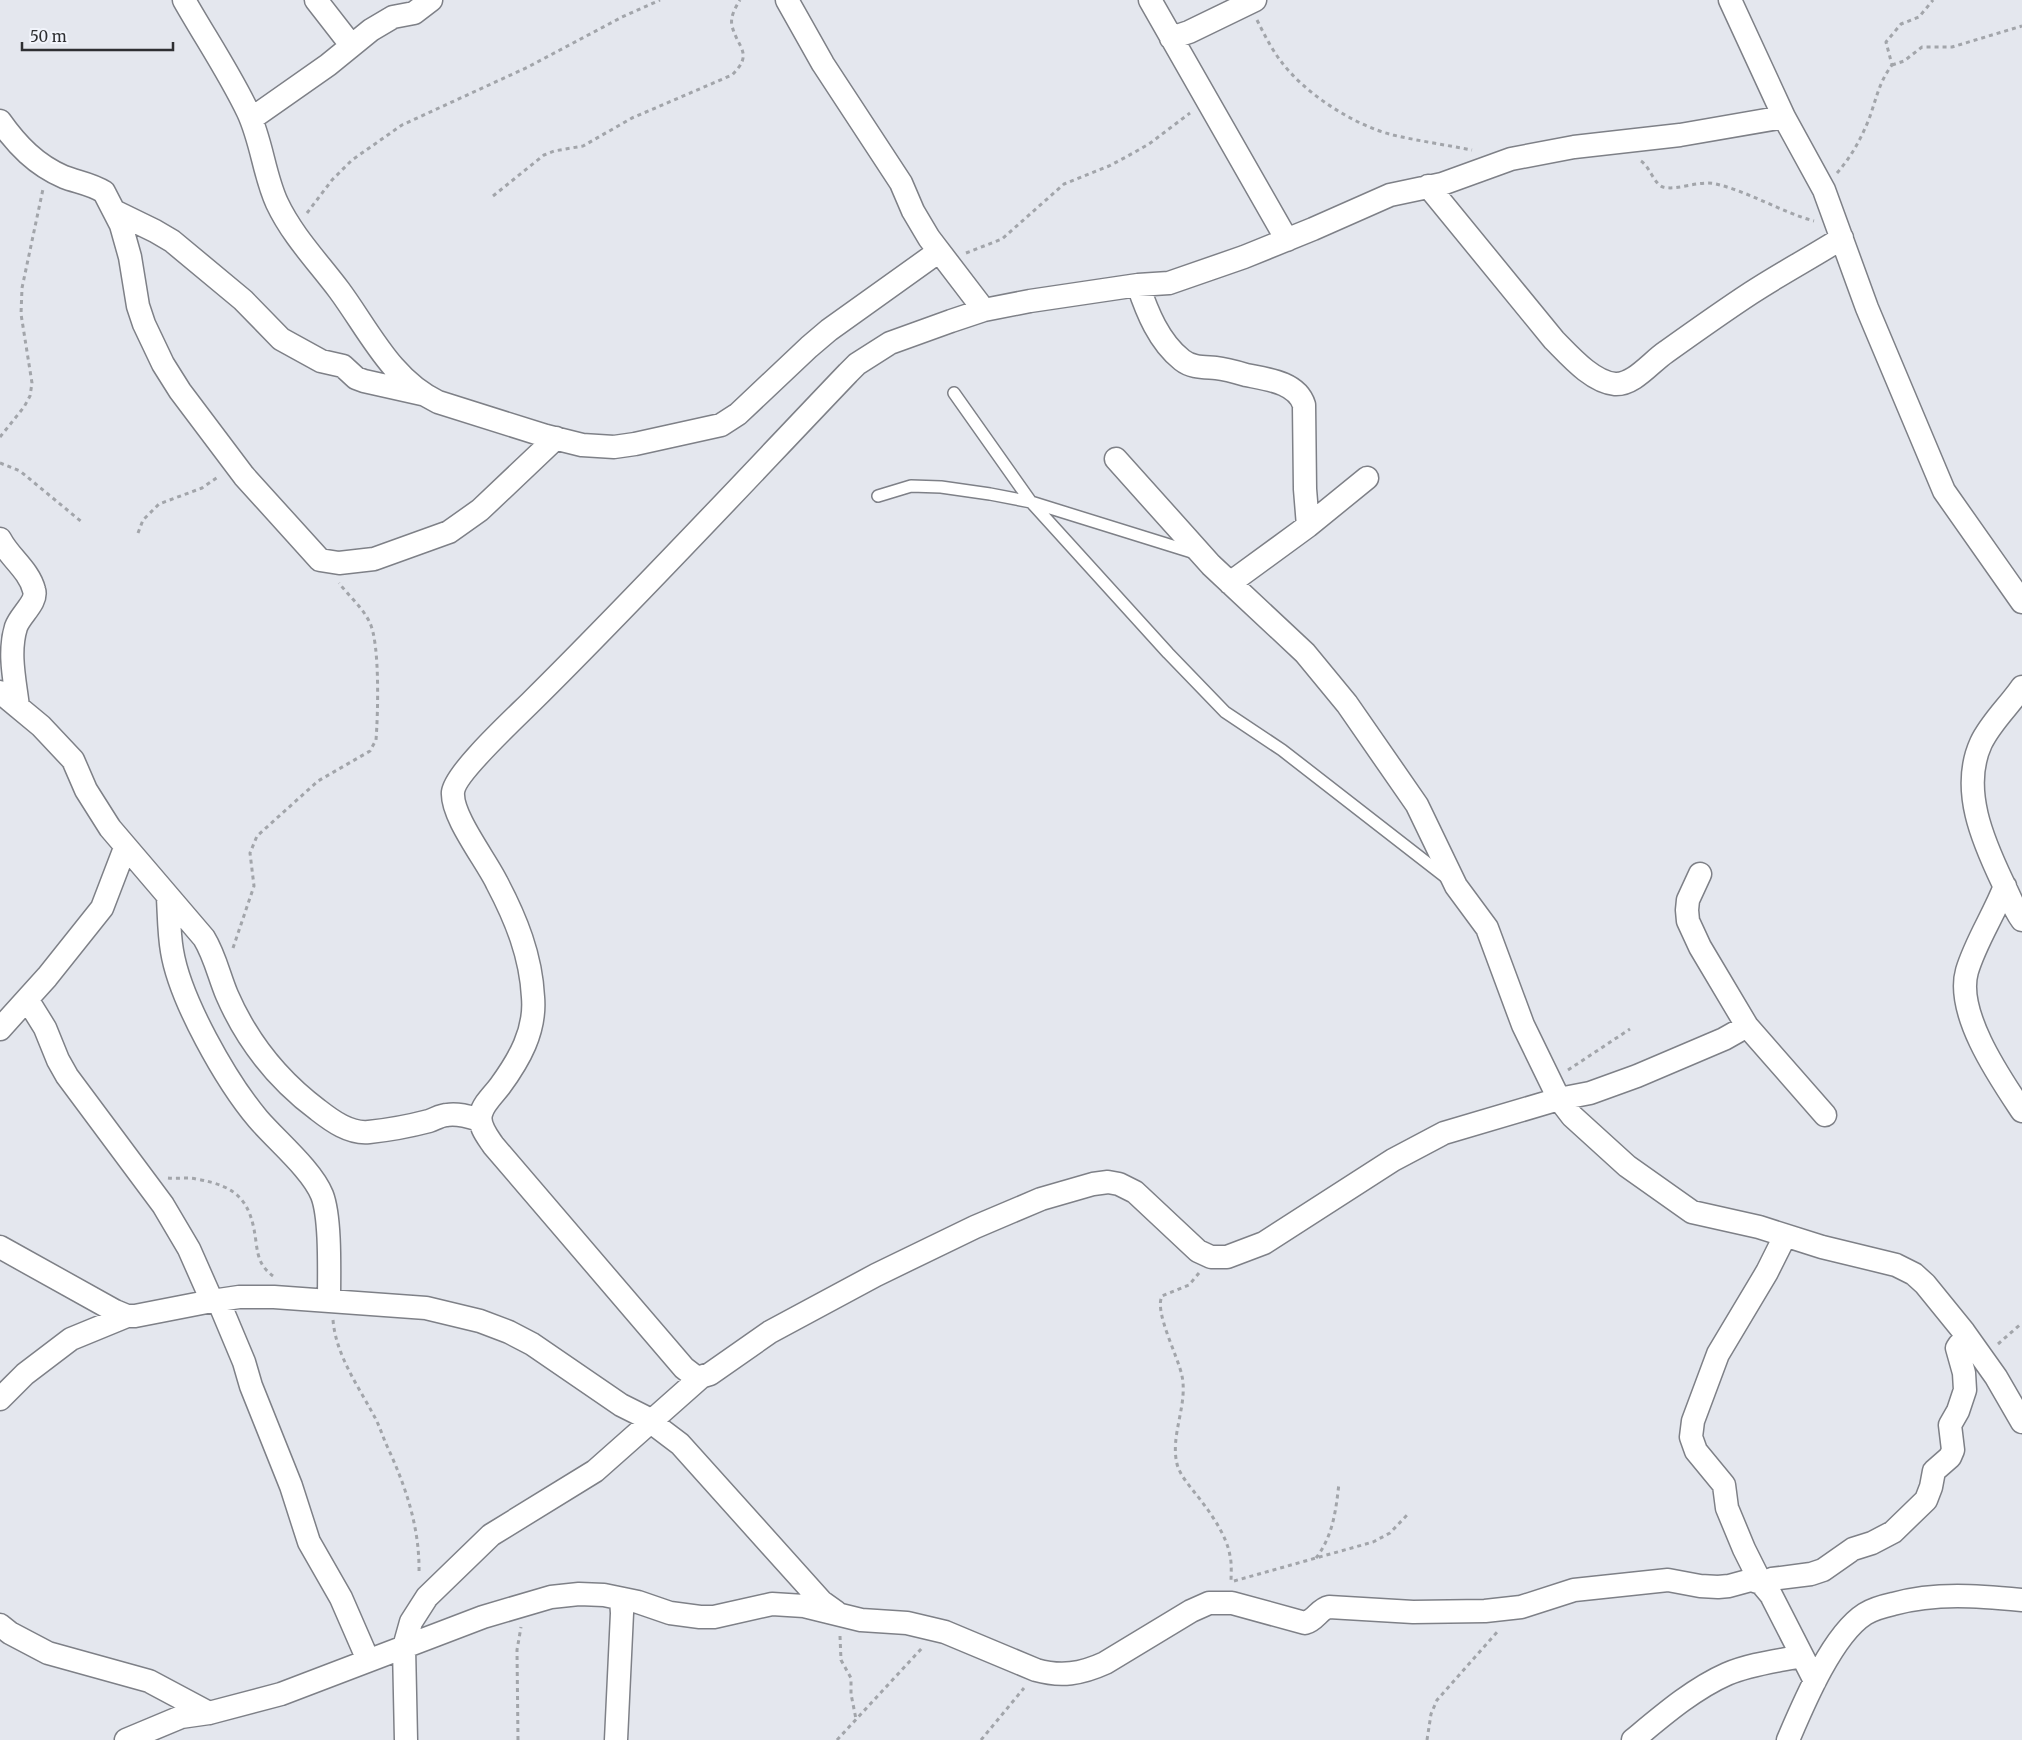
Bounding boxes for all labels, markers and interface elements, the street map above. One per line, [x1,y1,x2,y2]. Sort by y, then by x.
scale bar [22,20,174,52]
text: 50 m [30,27,67,46]

